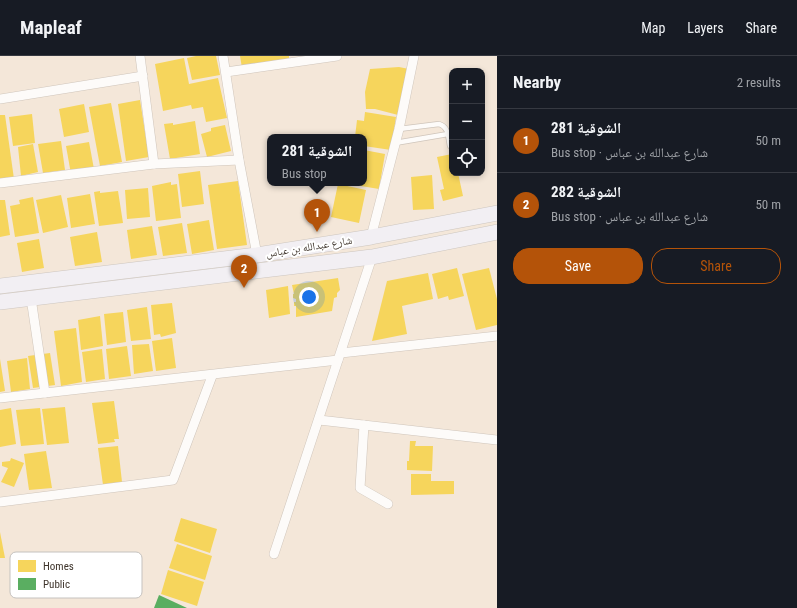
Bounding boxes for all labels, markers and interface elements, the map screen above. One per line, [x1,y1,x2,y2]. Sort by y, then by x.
text: Mapleaf [20,16,82,39]
text: Map [641,20,665,36]
text: Layers [687,20,724,36]
text: Share [746,20,777,36]
map controls [449,68,485,176]
button: + [449,68,485,104]
text: Nearby [513,72,561,92]
text: 2 results [737,75,781,90]
button: − [449,104,485,140]
text: الشوقية 281 [551,119,621,137]
text: 1 [523,133,529,148]
text: 50 m [755,133,781,148]
popup [267,134,367,186]
button: locate [449,140,485,176]
text: الشوقية 281 [282,142,352,160]
text: Bus stop · شارع عبدالله بن عباس [551,145,708,160]
text: Bus stop [282,166,327,181]
text: الشوقية 282 [551,183,621,201]
text: 2 [523,197,529,212]
text: 50 m [755,197,781,212]
pin: 1 [304,199,330,232]
text: Bus stop · شارع عبدالله بن عباس [551,209,708,224]
street label: شارع عبدالله بن عباس [265,234,353,260]
button: Save [513,248,643,284]
button: Share [651,248,781,284]
pin: 2 [231,255,257,288]
your location [299,287,319,307]
legend [10,552,142,598]
text: Homes [43,560,74,573]
text: Public [43,578,70,591]

